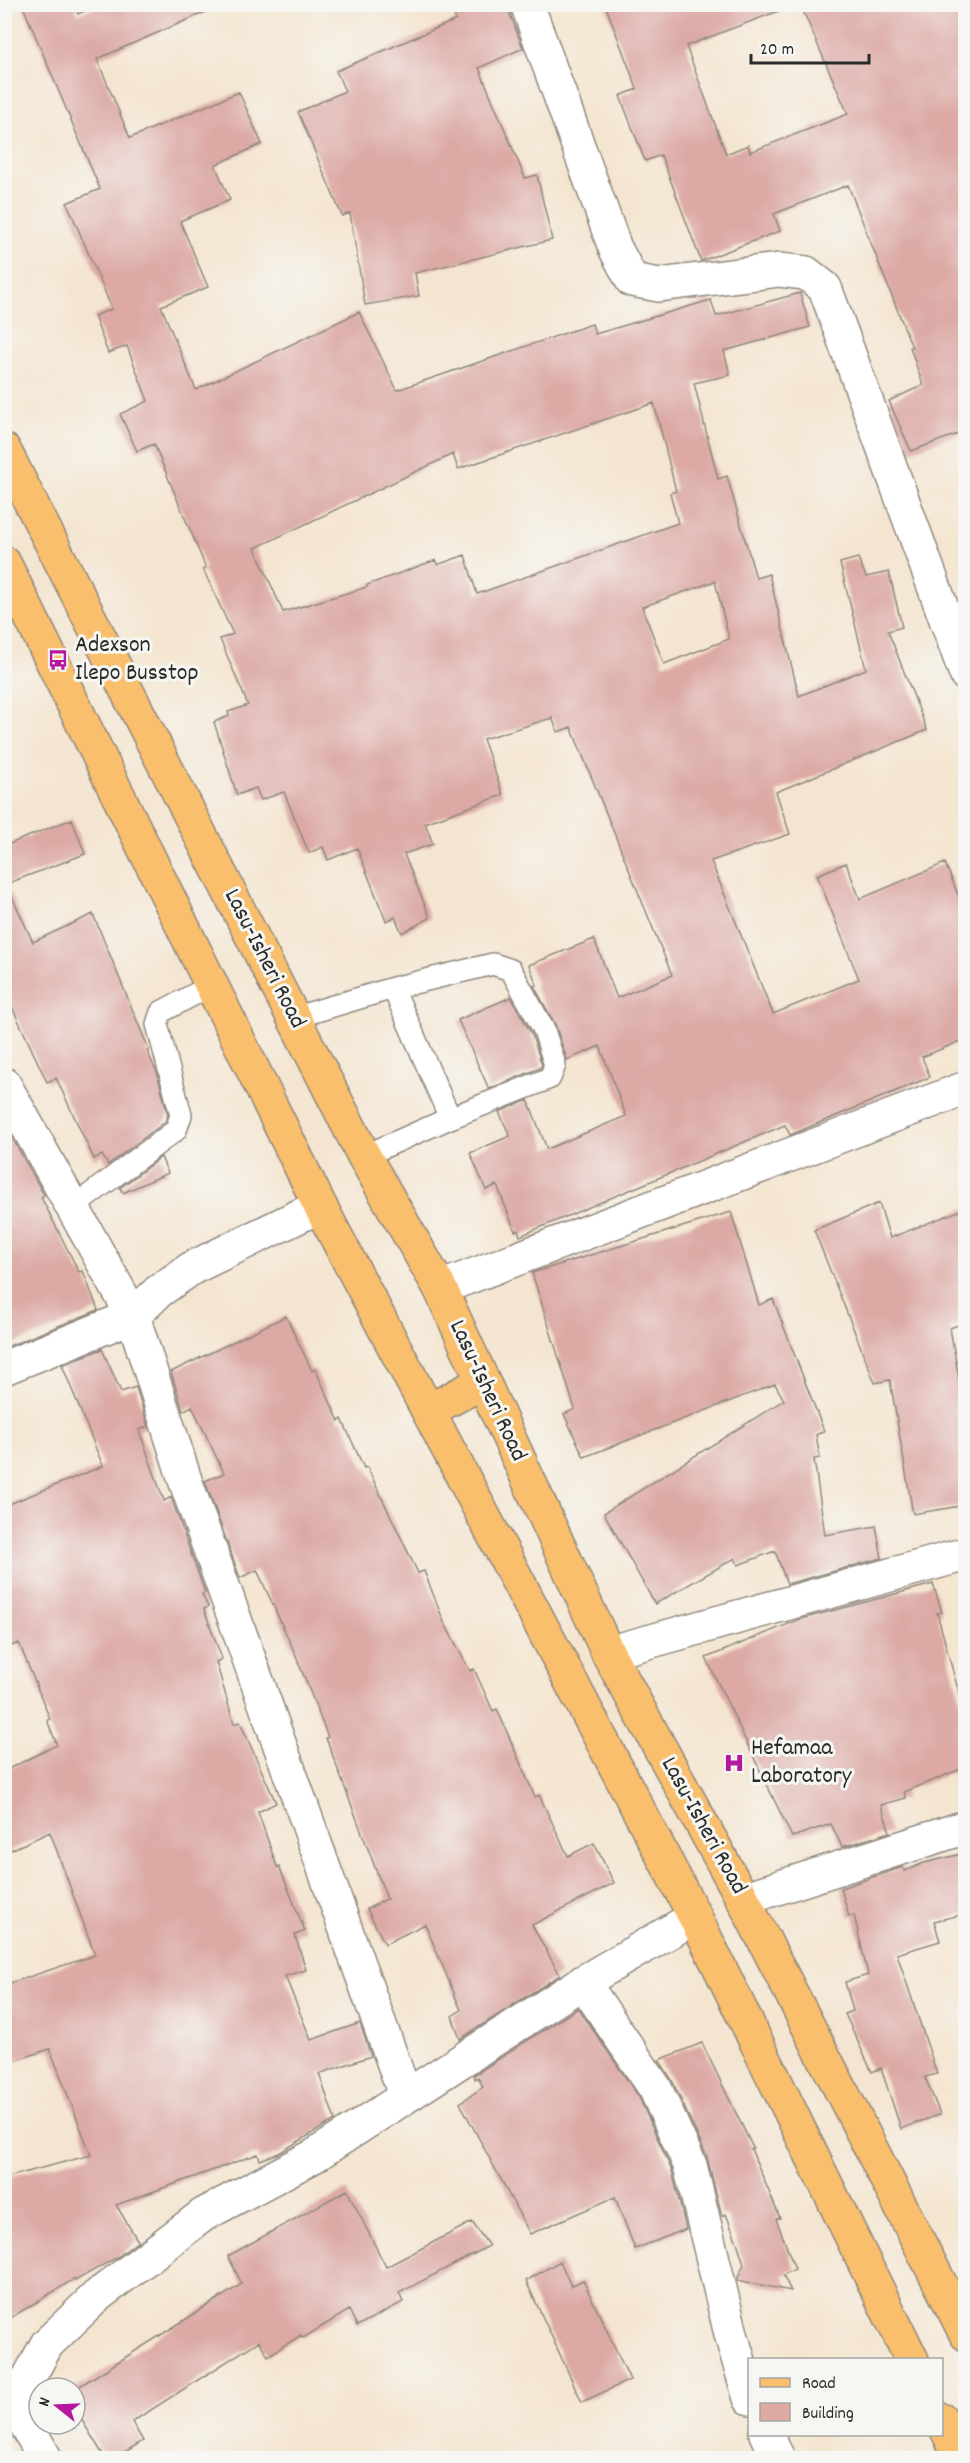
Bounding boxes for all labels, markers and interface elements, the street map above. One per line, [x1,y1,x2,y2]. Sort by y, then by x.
scale bar [751,27,870,65]
text: 20 m [760,38,794,63]
place label: Adexson Ilepo Busstop [75,629,198,691]
bus stop icon: Adexson Ilepo Busstop [46,648,70,672]
street label: Lasu-Isheri Road [214,883,314,1035]
street label: Lasu-Isheri Road [439,1315,535,1467]
place label: Hefamaa Laboratory [751,1732,853,1794]
street label: Lasu-Isheri Road [651,1751,755,1901]
hospital icon: Hefamaa Laboratory [722,1751,746,1775]
legend [748,2358,943,2436]
text: Road [802,2372,836,2397]
north arrow [27,2376,87,2436]
text: N [33,2395,57,2409]
text: Building [802,2402,854,2427]

